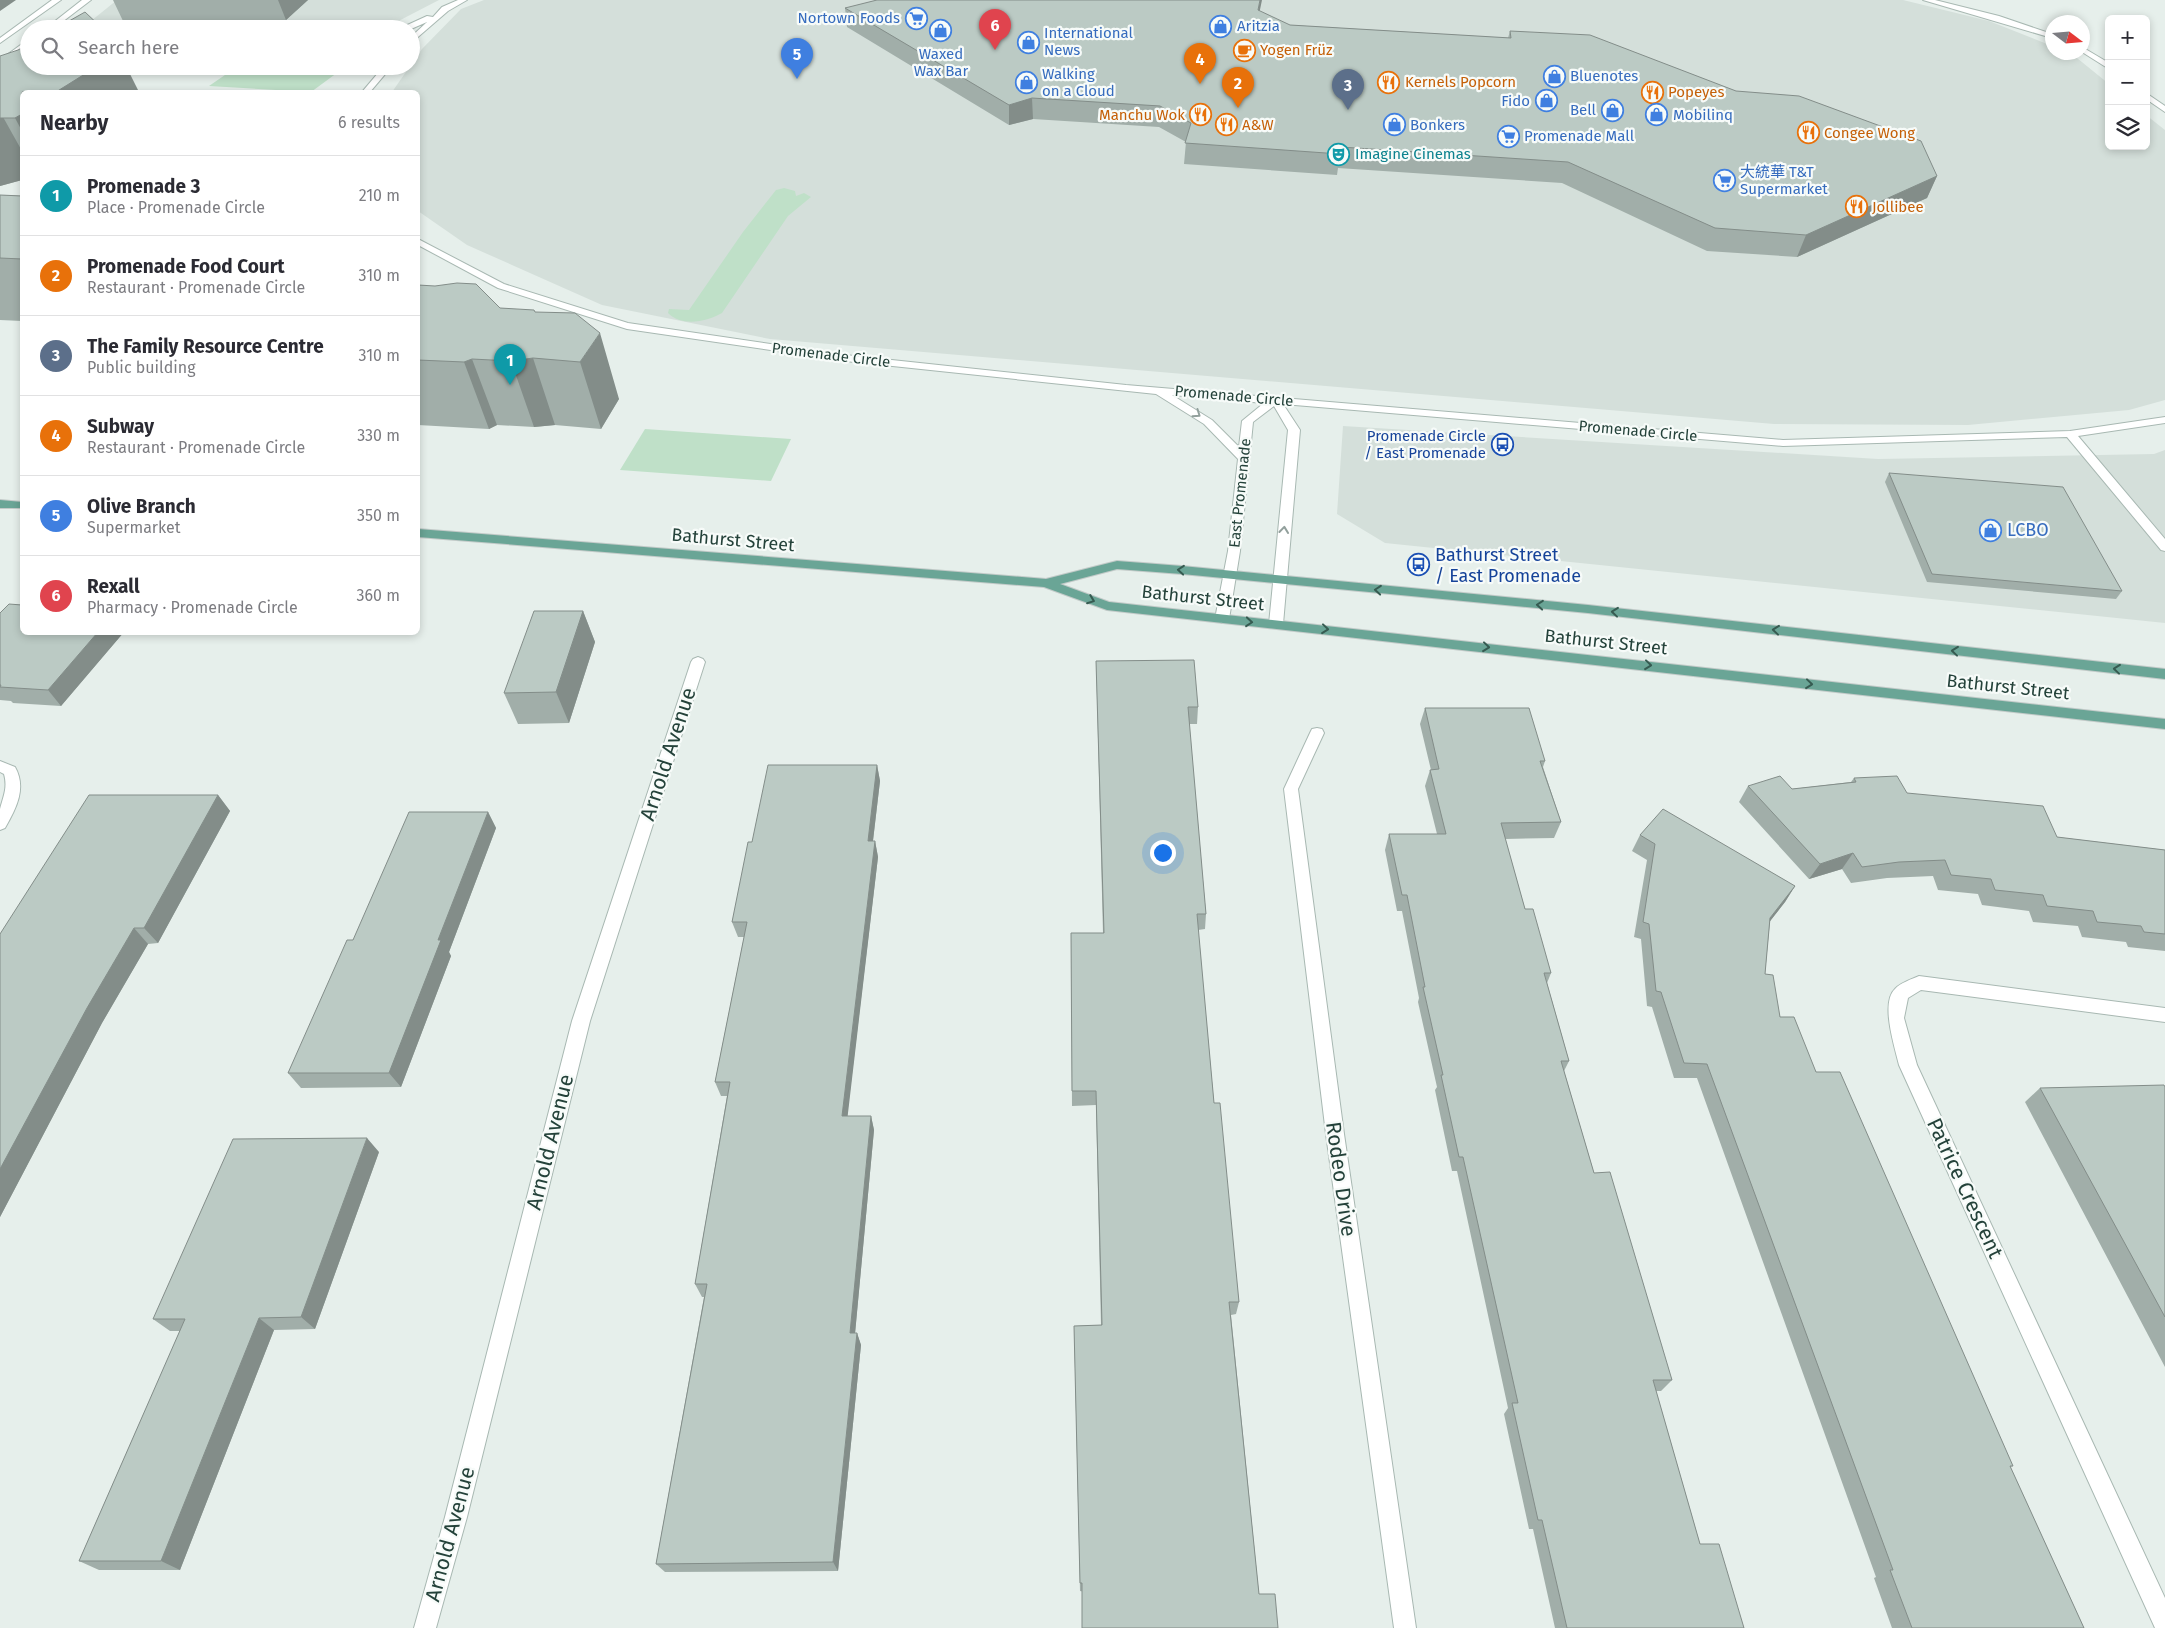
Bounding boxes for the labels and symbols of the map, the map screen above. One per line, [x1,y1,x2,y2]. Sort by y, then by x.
supermarket icon: Nortown Foods [904,6,928,30]
place label: Nortown Foods [797,9,900,27]
pin: 6 [979,9,1011,50]
shop icon: Aritzia [1209,14,1233,38]
north arrow [2045,15,2090,60]
place label: Aritzia [1237,17,1280,35]
shop icon: Waxed Wax Bar [929,19,953,43]
place label: International News [1044,24,1134,59]
shop icon: International News [1016,30,1040,54]
pin: 5 [781,38,813,79]
cafe icon: Yogen Früz [1232,38,1256,62]
place label: Yogen Früz [1260,41,1333,59]
pin: 4 [1184,43,1216,84]
place label: Waxed Wax Bar [914,45,968,80]
shop icon: Bluenotes [1542,64,1566,88]
place label: Walking on a Cloud [1042,65,1115,100]
pin: 2 [1222,67,1254,108]
place label: Bluenotes [1570,67,1638,85]
pin: 3 [1332,69,1364,110]
restaurant icon: Kernels Popcorn [1377,70,1401,94]
shop icon: Walking on a Cloud [1014,71,1038,95]
place label: Kernels Popcorn [1405,73,1516,91]
restaurant icon: Popeyes [1640,80,1664,104]
place label: Popeyes [1668,83,1725,101]
shop icon: Fido [1534,89,1558,113]
place label: Fido [1501,92,1530,110]
shop icon: Bell [1600,98,1624,122]
place label: Bell [1570,101,1597,119]
restaurant icon: Manchu Wok [1189,103,1213,127]
shop icon: Mobilinq [1645,103,1669,127]
place label: Manchu Wok [1099,106,1185,124]
place label: Mobilinq [1673,106,1733,124]
restaurant icon: A&W [1214,113,1238,137]
shop icon: Bonkers [1382,113,1406,137]
place label: A&W [1242,116,1274,134]
place label: Bonkers [1410,116,1465,134]
restaurant icon: Congee Wong [1796,121,1820,145]
supermarket icon: Promenade Mall [1496,124,1520,148]
place label: Congee Wong [1824,124,1915,142]
place label: Promenade Mall [1524,127,1635,145]
theatre icon: Imagine Cinemas [1327,142,1351,166]
place label: Imagine Cinemas [1355,145,1471,163]
place label: 大統華 T&T Supermarket [1740,163,1828,198]
supermarket icon: 大統華 T&T Supermarket [1712,169,1736,193]
restaurant icon: Jollibee [1844,195,1868,219]
place label: Jollibee [1872,198,1924,216]
street label: Promenade Circle [771,339,891,371]
pin: 1 [494,344,526,385]
street label: Promenade Circle [1174,382,1294,410]
one-way arrow [1191,408,1201,417]
street label: Promenade Circle [1578,417,1698,445]
place label: Promenade Circle / East Promenade [1364,427,1486,462]
bus stop icon: Promenade Circle / East Promenade [1490,433,1514,457]
street label: East Promenade [1225,437,1255,549]
shop icon: LCBO [1979,518,2003,542]
place label: LCBO [2007,519,2049,541]
street label: Bathurst Street [671,524,796,556]
one-way arrow [1278,526,1289,534]
place label: Bathurst Street / East Promenade [1435,544,1581,587]
bus stop icon: Bathurst Street / East Promenade [1407,553,1431,577]
one-way arrow [1177,565,1185,576]
street label: Bathurst Street [1140,581,1266,615]
one-way arrow [1374,584,1382,595]
one-way arrow [1087,594,1095,604]
one-way arrow [1536,600,1544,611]
one-way arrow [1610,607,1618,618]
one-way arrow [1245,616,1253,627]
one-way arrow [1321,623,1329,634]
street label: Bathurst Street [1543,625,1669,659]
one-way arrow [1772,625,1780,636]
one-way arrow [1482,641,1490,652]
one-way arrow [1951,646,1959,657]
one-way arrow [1644,660,1652,671]
one-way arrow [2112,664,2120,675]
street label: Bathurst Street [1945,670,2071,704]
one-way arrow [1805,678,1813,689]
street label: Arnold Avenue [634,684,702,824]
your location [1150,840,1176,866]
street label: Arnold Avenue [521,1072,579,1212]
street label: Patrice Crescent [1921,1114,2009,1263]
street label: Rodeo Drive [1320,1120,1362,1238]
street label: Arnold Avenue [420,1464,480,1604]

